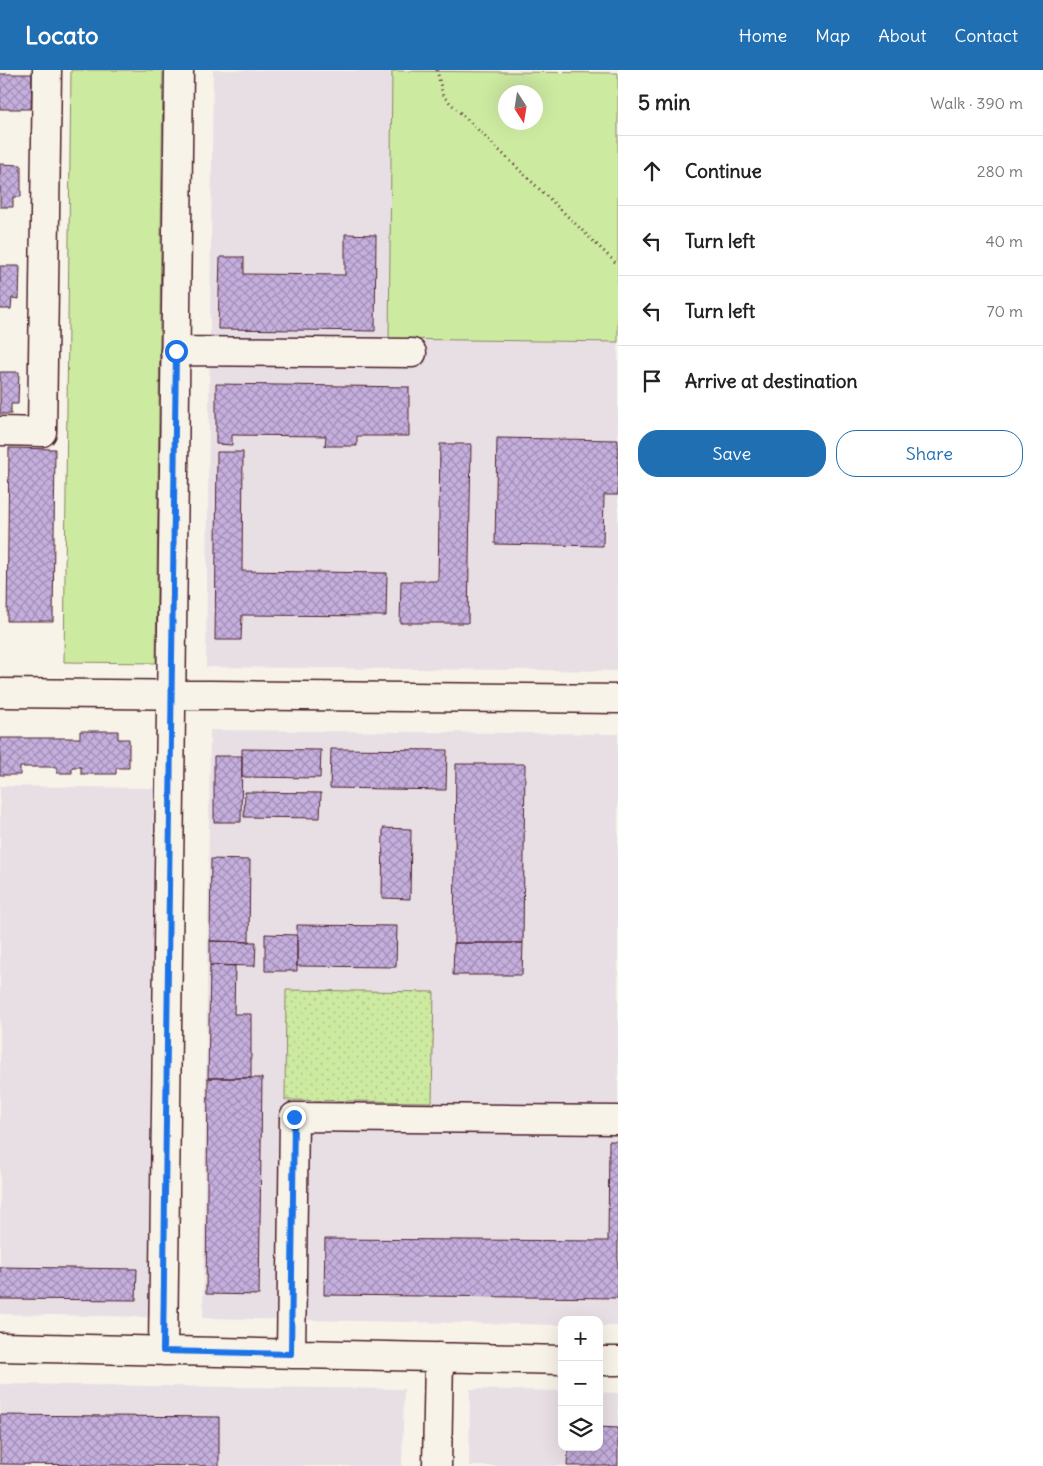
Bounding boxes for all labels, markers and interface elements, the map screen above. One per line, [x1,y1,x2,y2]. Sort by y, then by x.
text: Locato [25,20,99,50]
text: Home [739,24,787,47]
text: Map [815,24,850,47]
text: About [878,24,926,47]
text: Contact [954,24,1018,47]
north arrow [498,85,543,130]
text: 5 min [638,89,690,116]
text: Walk · 390 m [930,93,1023,113]
icon: ahead [638,157,666,185]
text: Continue [685,159,762,183]
text: 280 m [977,161,1023,181]
icon: left [638,227,666,255]
text: Turn left [685,229,755,253]
text: 40 m [985,231,1023,251]
icon: left [638,297,666,325]
text: Turn left [685,299,755,323]
text: 70 m [987,301,1023,321]
route start [165,340,188,363]
icon: arrive [638,367,666,395]
text: Arrive at destination [685,369,858,393]
button: Save [638,430,826,477]
button: Share [836,430,1023,477]
route end [283,1106,306,1129]
map controls [558,1316,603,1451]
button: + [558,1316,603,1361]
button: − [558,1361,603,1406]
button: layers [558,1406,603,1451]

